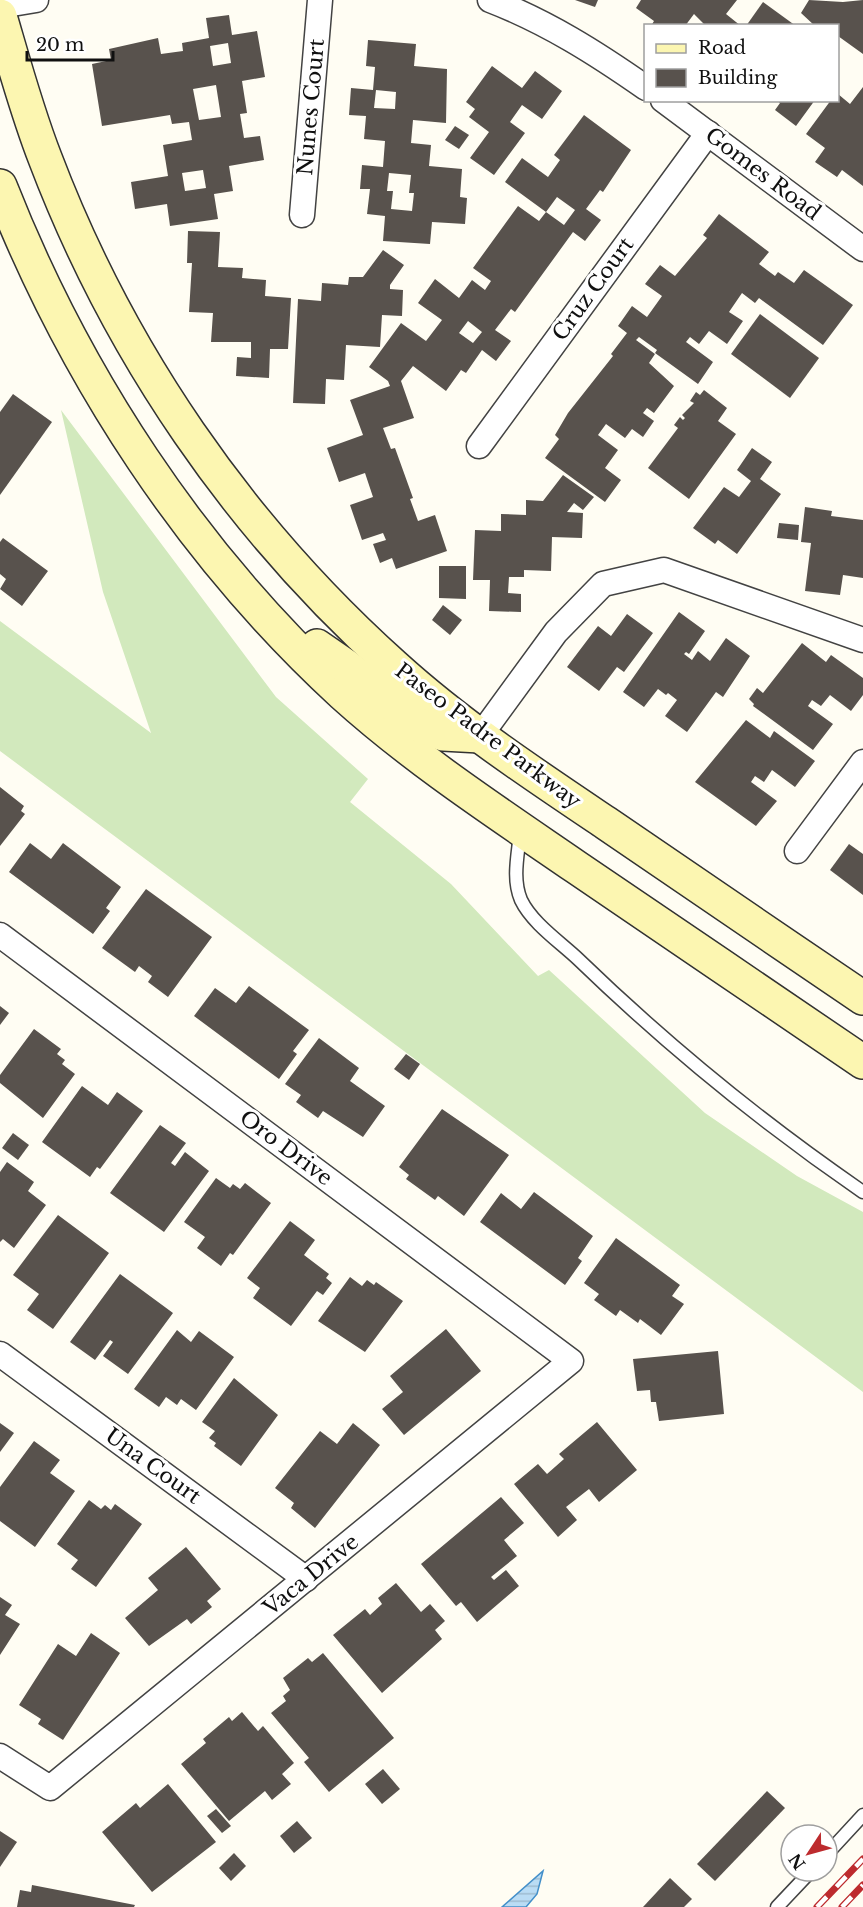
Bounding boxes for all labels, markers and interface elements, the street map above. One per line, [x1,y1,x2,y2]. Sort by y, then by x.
scale bar [27,24,112,62]
legend [644,24,839,102]
text: 20 m [36,34,84,56]
street label: Nunes Court [292,37,330,176]
text: Road [698,37,746,59]
text: Building [698,67,777,89]
street label: Gomes Road [700,122,826,226]
street label: Cruz Court [547,232,639,346]
street label: Paseo Padre Parkway [390,658,587,815]
street label: Oro Drive [234,1105,338,1191]
street label: Una Court [100,1423,206,1509]
street label: Vaca Drive [257,1529,364,1622]
north arrow [779,1823,839,1883]
text: N [784,1850,809,1874]

